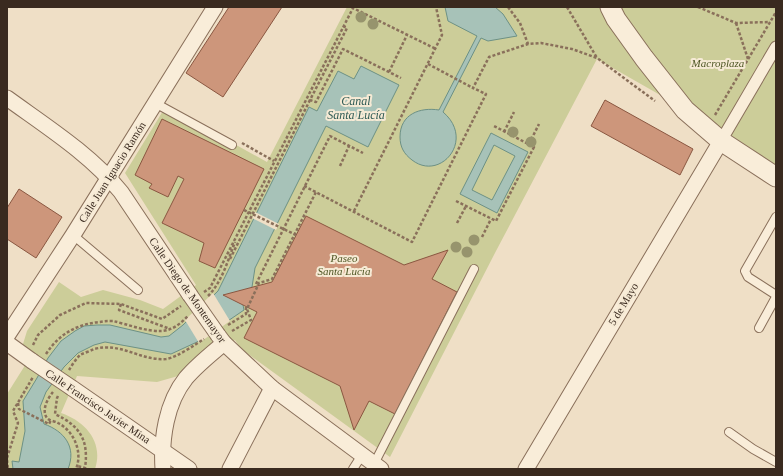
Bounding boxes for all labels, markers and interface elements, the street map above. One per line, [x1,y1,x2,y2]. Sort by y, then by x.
park label: Macroplaza [691,57,745,69]
water label: Canal Santa Lucía [327,94,385,122]
street label: Calle Juan Ignacio Ramón [76,119,148,225]
street label: Calle Diego de Montemayor [147,235,229,345]
park label: Paseo Santa Lucía [318,252,371,277]
street label: 5 de Mayo [606,280,641,327]
street label: Calle Francisco Javier Mina [43,366,153,446]

